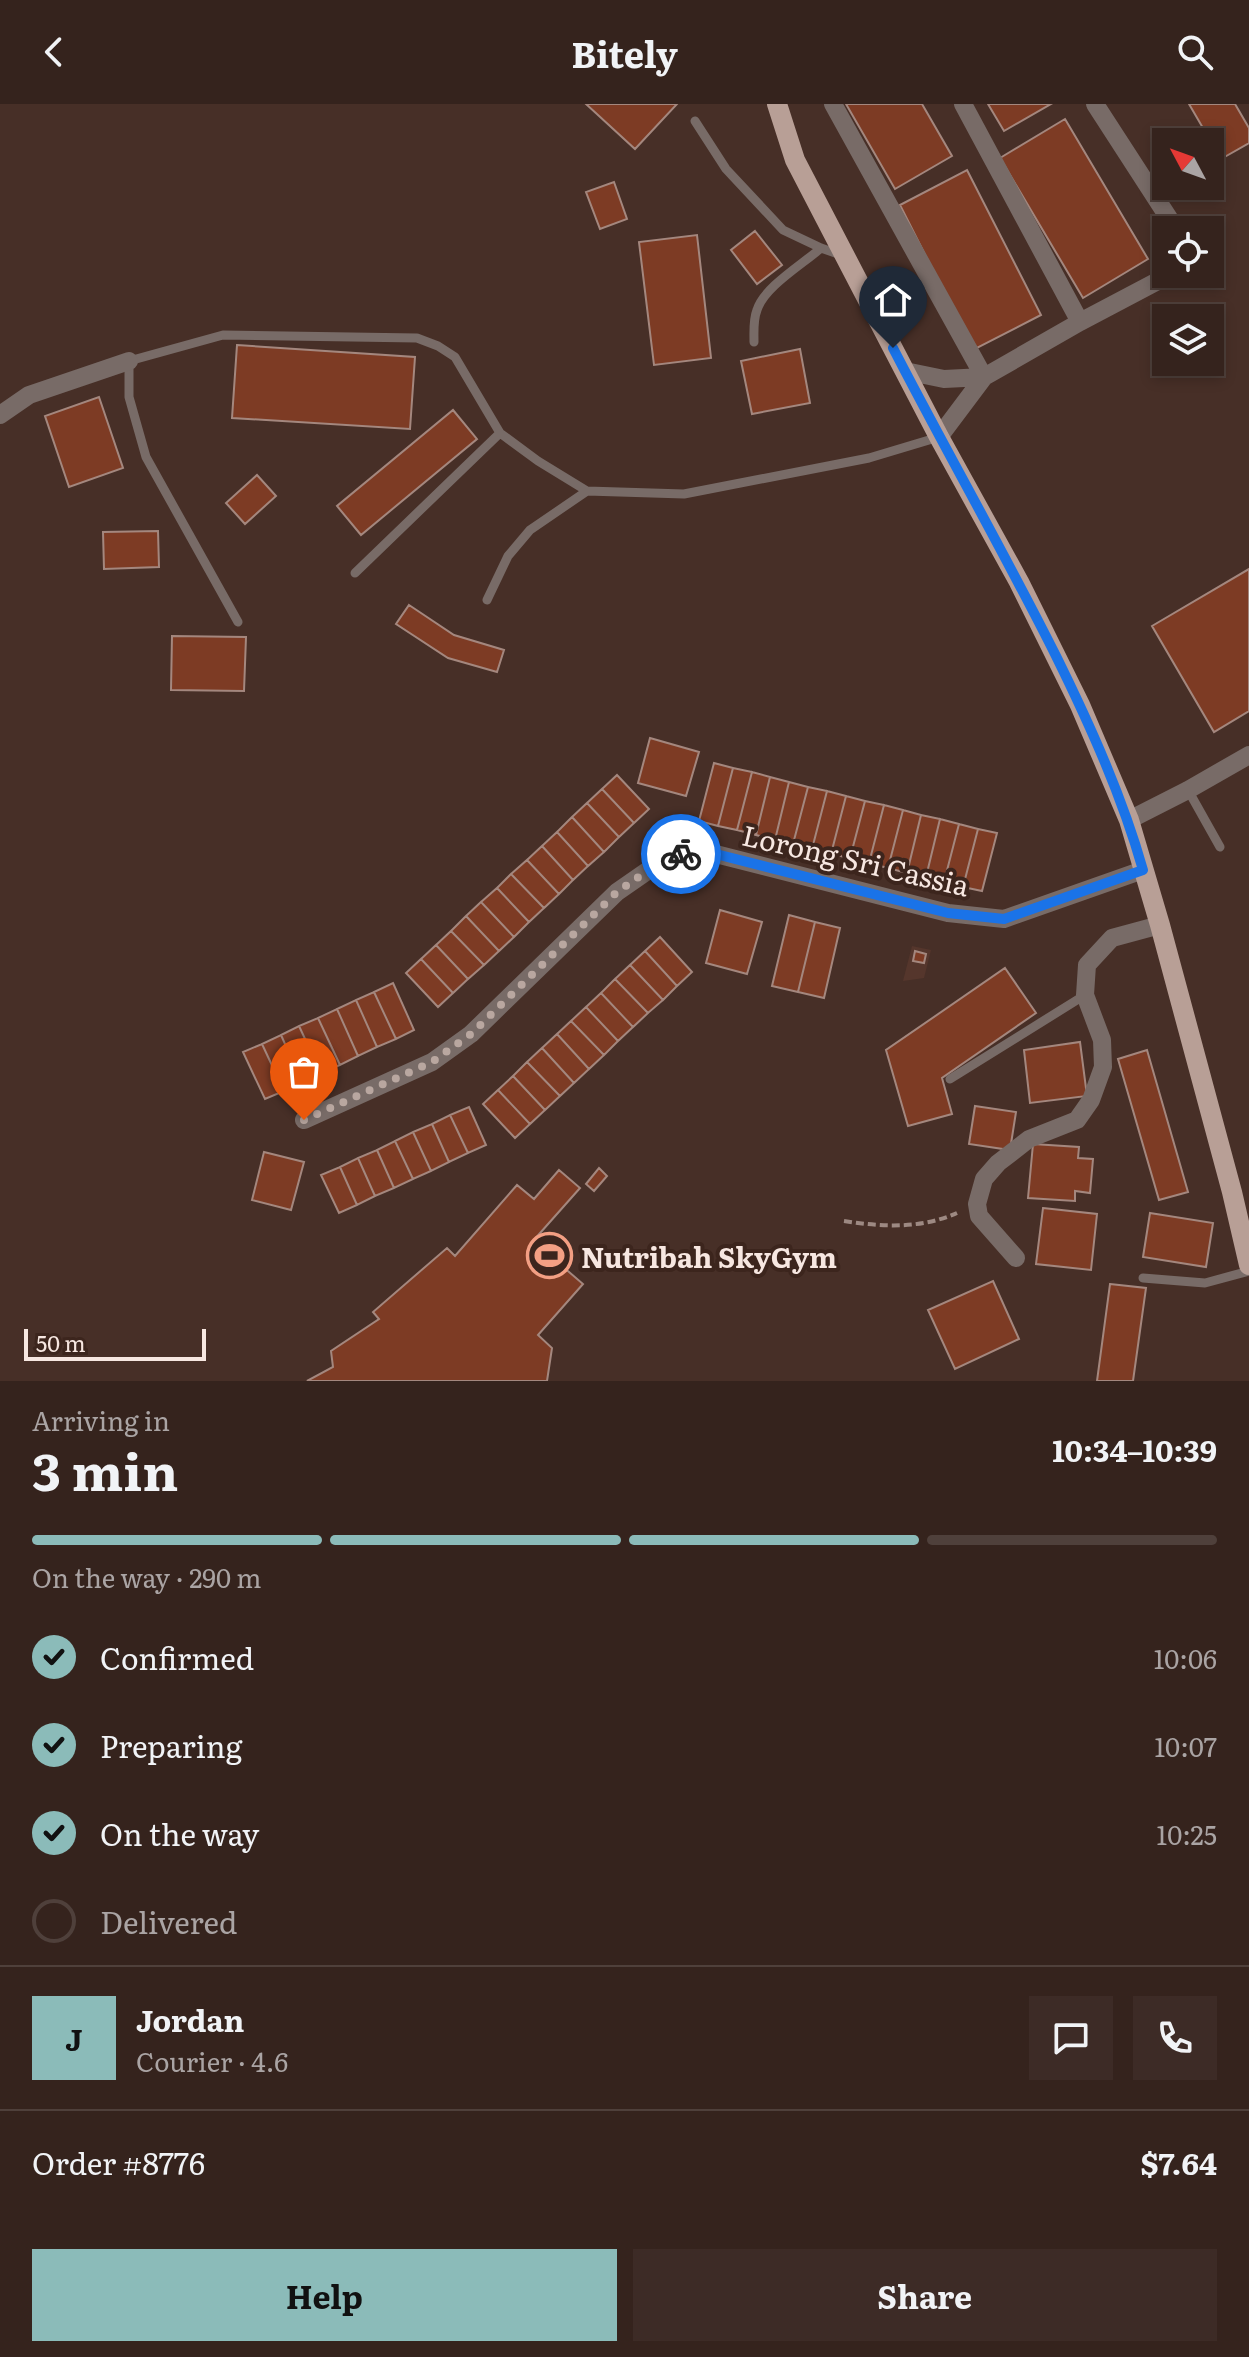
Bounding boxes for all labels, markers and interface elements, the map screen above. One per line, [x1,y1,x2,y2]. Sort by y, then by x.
text: Bitely [571,26,678,79]
icon: back [32,30,76,74]
icon: search [1173,30,1217,74]
north arrow [1152,128,1224,200]
map controls [1152,128,1224,376]
button: locate [1152,216,1224,288]
pin [859,266,927,348]
icon: home [871,278,915,322]
button: layers [1152,304,1224,376]
street label: Lorong Sri Cassia [738,812,974,906]
courier [641,814,721,894]
icon: bike [659,832,703,876]
pin [270,1038,338,1120]
icon: bag [282,1050,326,1094]
sports icon: Nutribah SkyGym [526,1232,574,1280]
place label: Nutribah SkyGym [581,1235,837,1277]
scale bar [24,1325,206,1361]
text: 50 m [36,1326,86,1359]
text: Arriving in [32,1400,170,1439]
text: 10:34–10:39 [1052,1427,1217,1471]
text: 3 min [32,1430,178,1507]
text: On the way · 290 m [32,1557,261,1596]
icon: check [32,1635,76,1679]
text: Confirmed [100,1635,254,1679]
text: 10:06 [1154,1638,1217,1677]
icon: check [32,1723,76,1767]
text: Preparing [100,1723,242,1767]
text: 10:07 [1155,1726,1217,1765]
icon: check [32,1811,76,1855]
text: On the way [100,1811,259,1855]
text: 10:25 [1157,1814,1217,1853]
text: Delivered [100,1899,237,1943]
button: chat [1029,1996,1113,2080]
button: phone [1133,1996,1217,2080]
text: Jordan [136,1997,244,2041]
text: J [65,2016,83,2060]
text: Courier · 4.6 [136,2041,288,2080]
text: Order #8776 [32,2140,205,2184]
text: $7.64 [1140,2140,1217,2184]
button: Help [32,2249,617,2341]
button: Share [633,2249,1217,2341]

